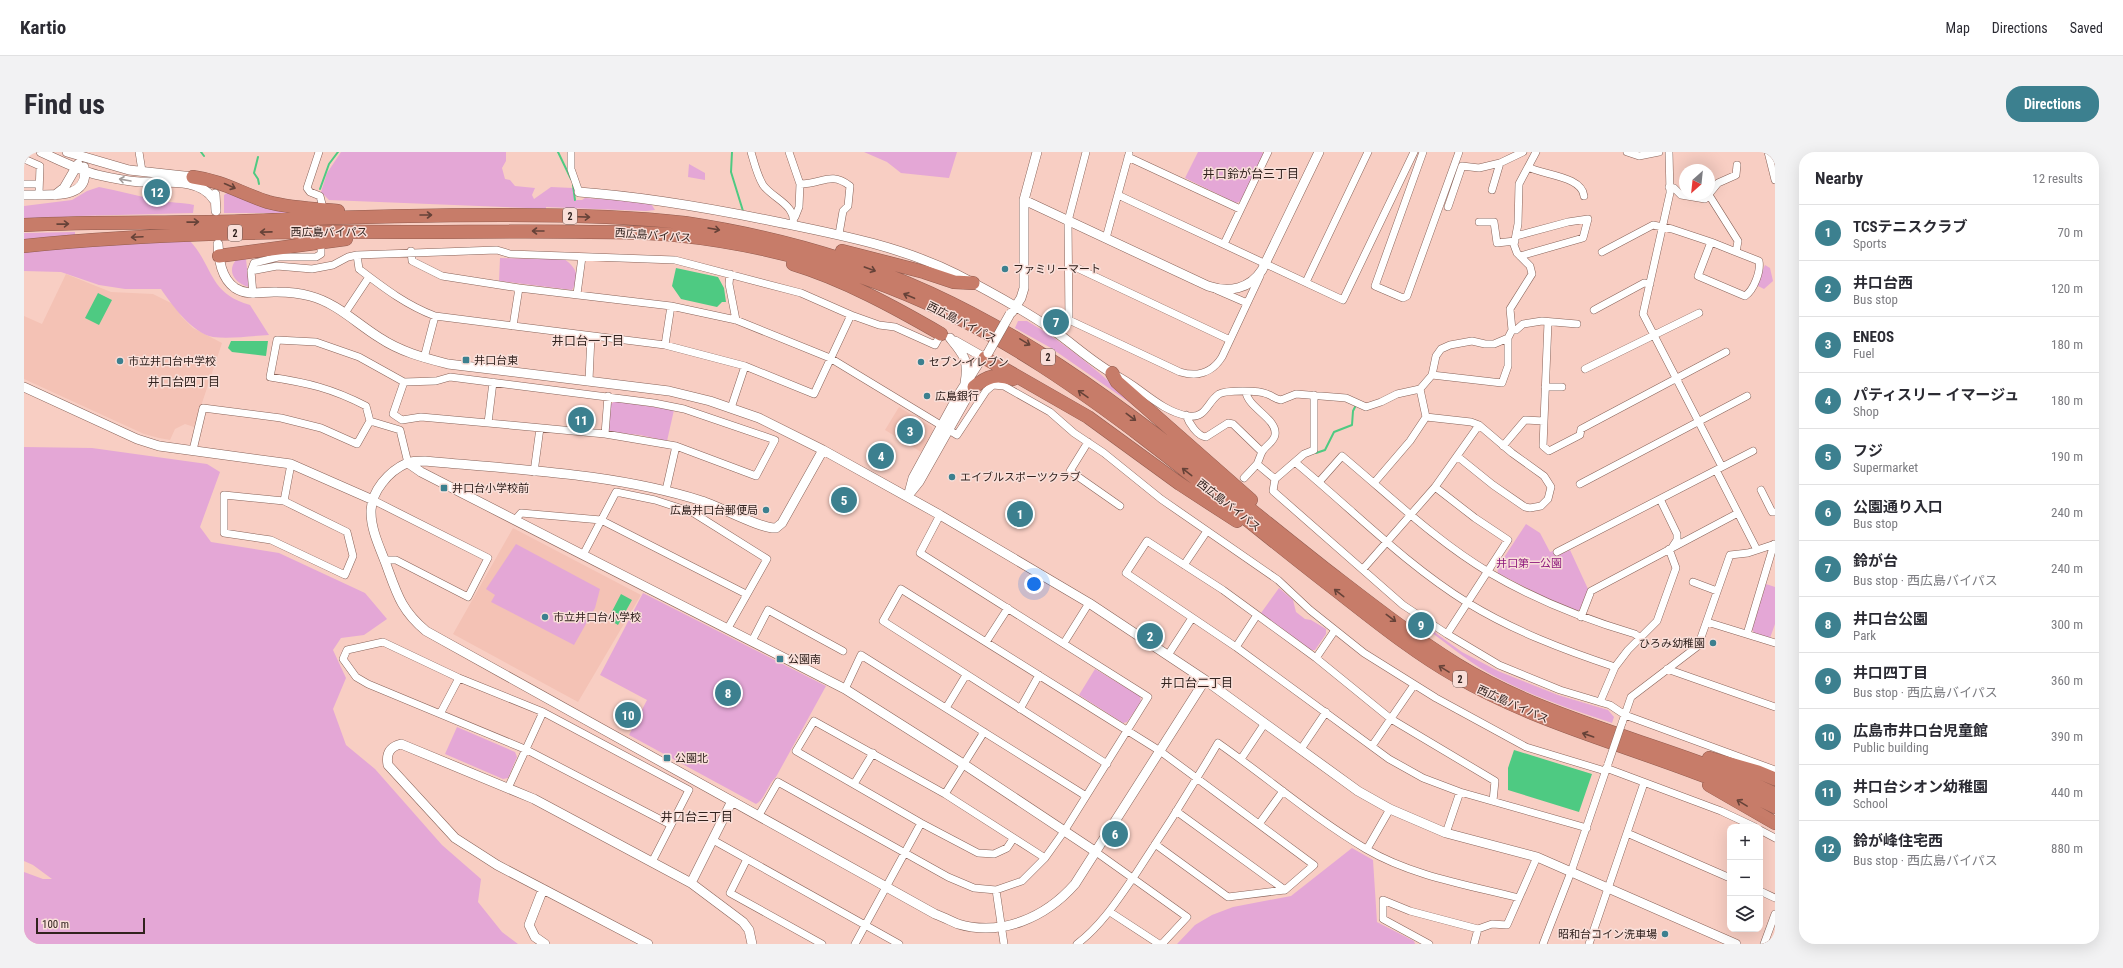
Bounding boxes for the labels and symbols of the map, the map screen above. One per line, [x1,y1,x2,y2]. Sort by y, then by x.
north arrow [1679,164,1715,200]
district label: 井口鈴が台三丁目 [1203,167,1299,181]
one-way arrow [119,175,132,183]
pin: 12 [144,177,170,207]
one-way arrow [224,183,236,190]
road number: 2 [563,208,577,224]
one-way arrow [419,211,432,219]
one-way arrow [577,213,590,221]
one-way arrow [186,219,199,226]
one-way arrow [56,220,69,228]
road number: 2 [228,225,242,241]
one-way arrow [707,225,720,233]
street label: 西広島バイパス [291,226,367,239]
street label: 西広島バイパス [614,226,692,245]
one-way arrow [532,227,545,235]
one-way arrow [260,229,273,236]
one-way arrow [131,234,144,241]
place label: ファミリーマート [1013,263,1101,276]
marker: ファミリーマート [1000,264,1010,274]
one-way arrow [863,265,875,273]
one-way arrow [904,292,916,299]
street label: 西広島バイパス [925,299,999,346]
pin: 7 [1043,307,1069,337]
district label: 井口台一丁目 [552,334,624,348]
one-way arrow [1019,339,1031,347]
road number: 2 [1041,349,1055,365]
place label: 井口台東 [474,354,518,367]
place label: 市立井口台中学校 [128,355,216,368]
marker: 井口台東 [461,355,471,365]
marker: 市立井口台中学校 [115,356,125,366]
place label: セブン-イレブン [929,356,1009,369]
marker: セブン-イレブン [916,357,926,367]
district label: 井口台四丁目 [148,375,220,389]
place label: 広島銀行 [935,390,979,403]
one-way arrow [1078,390,1089,398]
marker: 広島銀行 [922,391,932,401]
pin: 11 [568,405,594,435]
one-way arrow [1126,412,1137,421]
pin: 3 [897,416,923,446]
pin: 4 [868,441,894,471]
one-way arrow [1181,468,1192,477]
place label: エイブルスポーツクラブ [960,471,1081,484]
marker: エイブルスポーツクラブ [947,472,957,482]
street label: 西広島バイパス [1194,477,1263,534]
place label: 井口台小学校前 [452,482,529,495]
marker: 井口台小学校前 [439,483,449,493]
pin: 5 [831,485,857,515]
pin: 1 [1007,499,1033,529]
place label: 広島井口台郵便局 [670,504,758,517]
marker: 広島井口台郵便局 [761,505,771,515]
park label: 井口第一公園 [1496,557,1562,570]
your location [1024,574,1044,594]
one-way arrow [1334,588,1345,597]
pin: 9 [1408,610,1434,640]
place label: 市立井口台小学校 [553,611,641,624]
marker: 市立井口台小学校 [540,612,550,622]
one-way arrow [1386,614,1397,623]
pin: 2 [1137,621,1163,651]
place label: ひろみ幼稚園 [1639,637,1705,650]
marker: ひろみ幼稚園 [1708,638,1718,648]
place label: 公園南 [788,653,821,666]
marker: 公園南 [775,654,785,664]
one-way arrow [1439,665,1450,673]
road number: 2 [1453,671,1467,687]
district label: 井口台二丁目 [1161,676,1233,690]
pin: 8 [715,678,741,708]
street label: 西広島バイパス [1475,683,1551,726]
pin: 10 [615,700,641,730]
one-way arrow [1582,730,1594,738]
place label: 公園北 [675,752,708,765]
marker: 公園北 [662,753,672,763]
one-way arrow [1736,799,1748,807]
district label: 井口台三丁目 [661,810,733,824]
pin: 6 [1102,819,1128,849]
scale bar [36,916,145,935]
place label: 昭和台コイン洗車場 [1558,928,1657,941]
marker: 昭和台コイン洗車場 [1660,929,1670,939]

